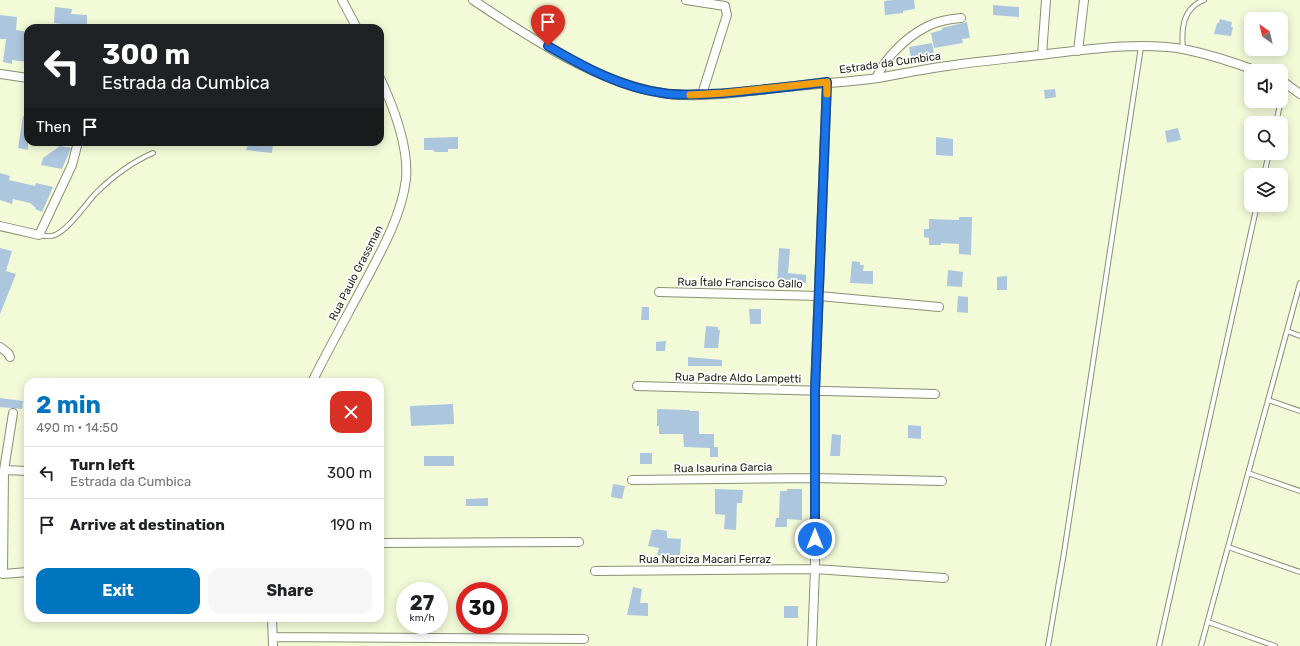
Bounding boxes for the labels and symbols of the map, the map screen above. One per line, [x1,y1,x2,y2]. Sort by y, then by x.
pin [531,5,565,46]
north arrow [1244,12,1288,56]
street label: Estrada da Cumbica [838,49,942,77]
street label: Rua Paulo Grassman [326,223,386,323]
street label: Rua Ítalo Francisco Gallo [677,275,803,291]
street label: Rua Padre Aldo Lampetti [675,370,801,386]
street label: Rua Isaurina Garcia [674,461,772,475]
position arrow [794,518,836,560]
street label: Rua Narciza Macari Ferraz [639,553,772,566]
speed limit sign: 30 [456,582,508,634]

